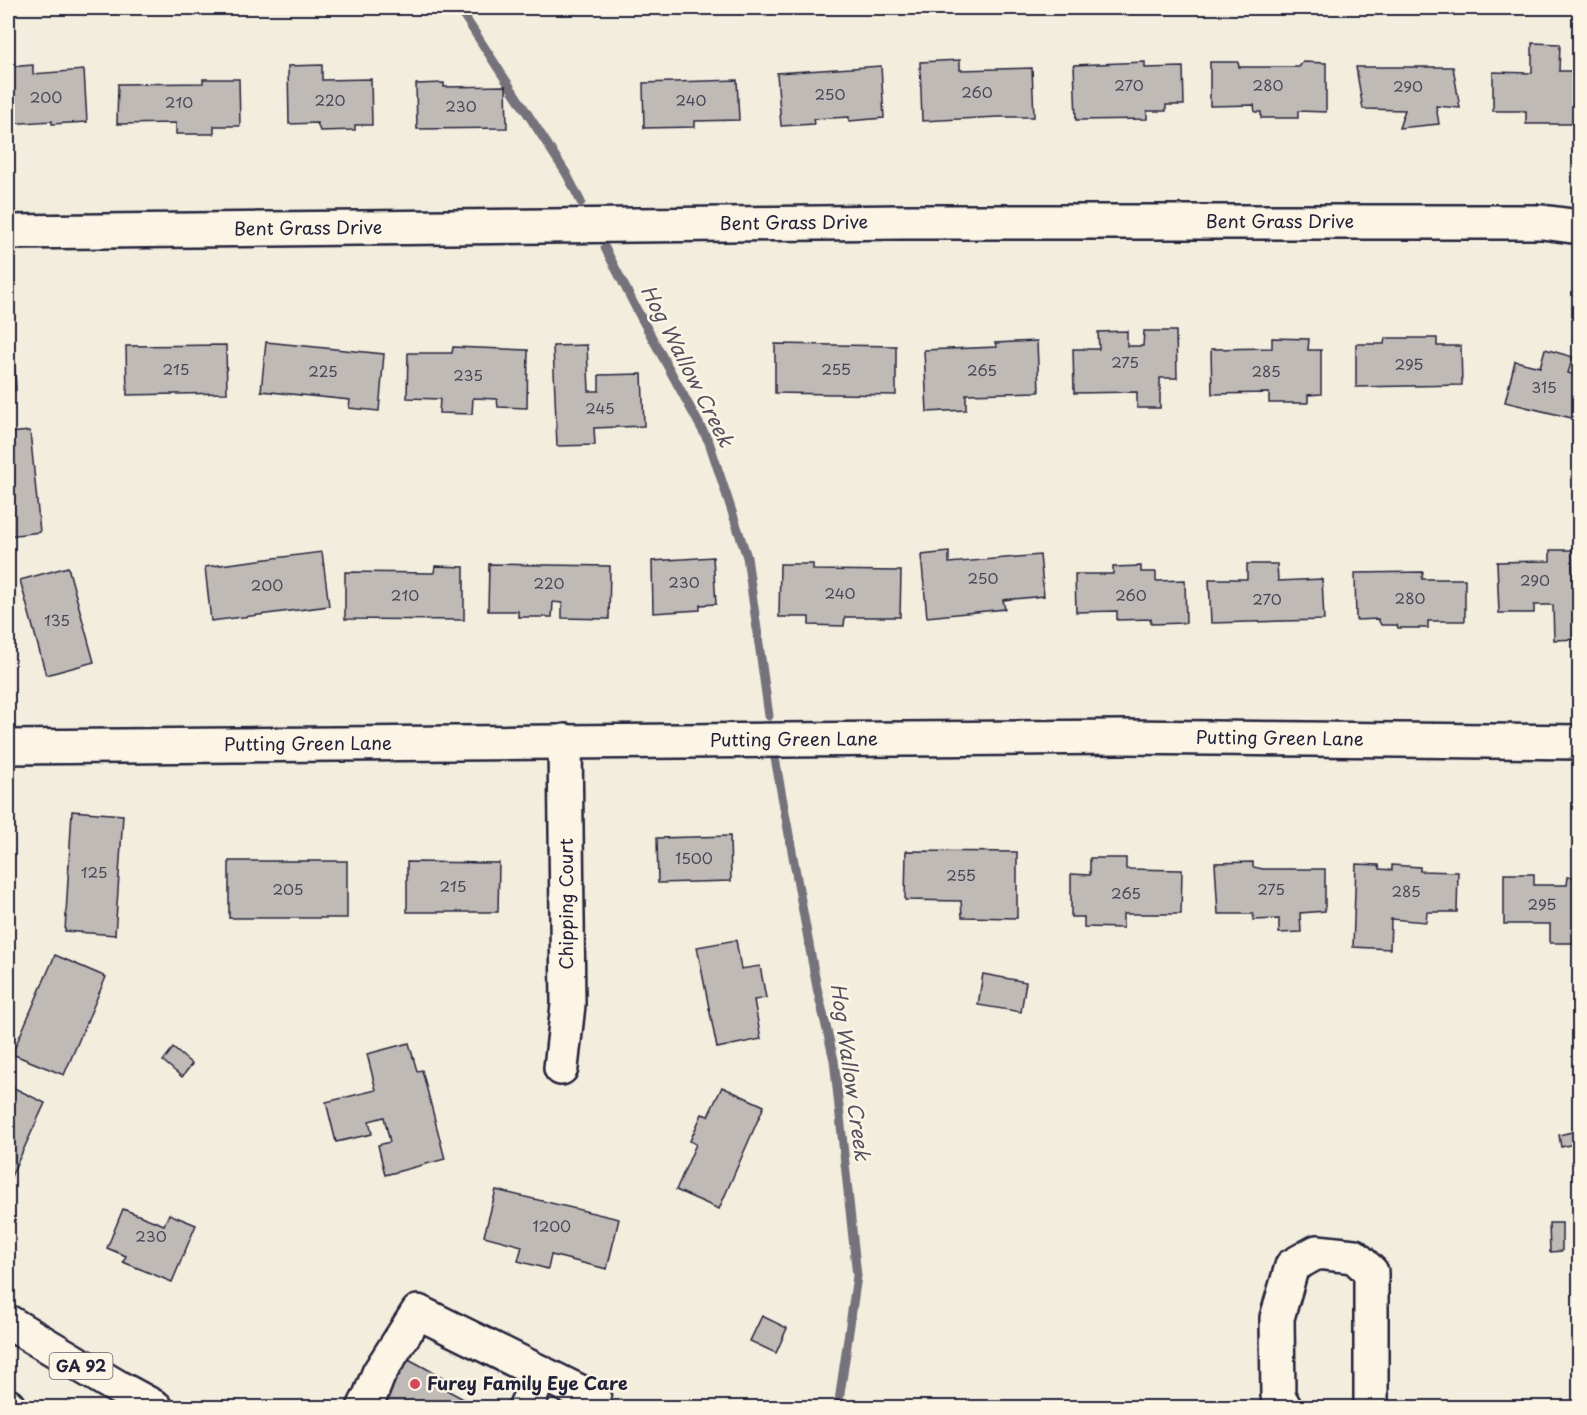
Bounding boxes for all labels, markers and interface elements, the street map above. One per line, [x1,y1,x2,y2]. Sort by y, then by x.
house number: 270 [1114,73,1144,96]
house number: 280 [1253,73,1283,96]
house number: 290 [1393,74,1423,97]
house number: 260 [961,80,993,103]
house number: 250 [815,82,845,105]
house number: 200 [30,85,62,108]
house number: 220 [314,88,346,111]
house number: 240 [675,88,707,111]
house number: 210 [165,90,193,113]
house number: 230 [445,94,477,117]
street label: Bent Grass Drive [720,207,868,236]
street label: Bent Grass Drive [1206,207,1354,234]
street label: Bent Grass Drive [234,213,382,241]
water label: Hog Wallow Creek [634,279,742,453]
house number: 275 [1111,350,1139,373]
house number: 295 [1395,352,1423,375]
house number: 215 [162,357,190,380]
house number: 255 [821,357,851,380]
house number: 265 [967,358,997,381]
house number: 225 [308,359,338,382]
house number: 285 [1251,359,1281,382]
house number: 235 [453,363,483,386]
house number: 315 [1531,375,1557,398]
house number: 245 [585,396,615,419]
house number: 250 [968,566,998,589]
house number: 290 [1520,568,1550,591]
house number: 230 [668,570,700,593]
house number: 220 [533,571,565,594]
house number: 200 [251,573,283,596]
house number: 240 [824,581,856,604]
house number: 210 [391,583,419,606]
house number: 260 [1115,583,1147,606]
house number: 280 [1395,586,1425,609]
house number: 270 [1252,587,1282,610]
house number: 135 [44,608,70,631]
street label: Putting Green Lane [1196,723,1364,752]
street label: Putting Green Lane [710,724,878,753]
street label: Putting Green Lane [224,729,392,757]
street label: Chipping Court [552,838,579,970]
house number: 1500 [675,846,713,869]
house number: 125 [81,860,107,883]
house number: 255 [946,863,976,886]
house number: 215 [439,874,467,897]
house number: 205 [273,877,303,900]
house number: 275 [1257,877,1285,900]
house number: 285 [1391,879,1421,902]
house number: 265 [1111,881,1141,904]
house number: 295 [1528,892,1556,915]
water label: Hog Wallow Creek [824,981,878,1163]
house number: 1200 [533,1214,571,1237]
house number: 230 [135,1224,167,1247]
road number: GA 92 [50,1353,112,1379]
place label: Furey Family Eye Care [427,1369,628,1396]
marker: Furey Family Eye Care [408,1377,422,1391]

